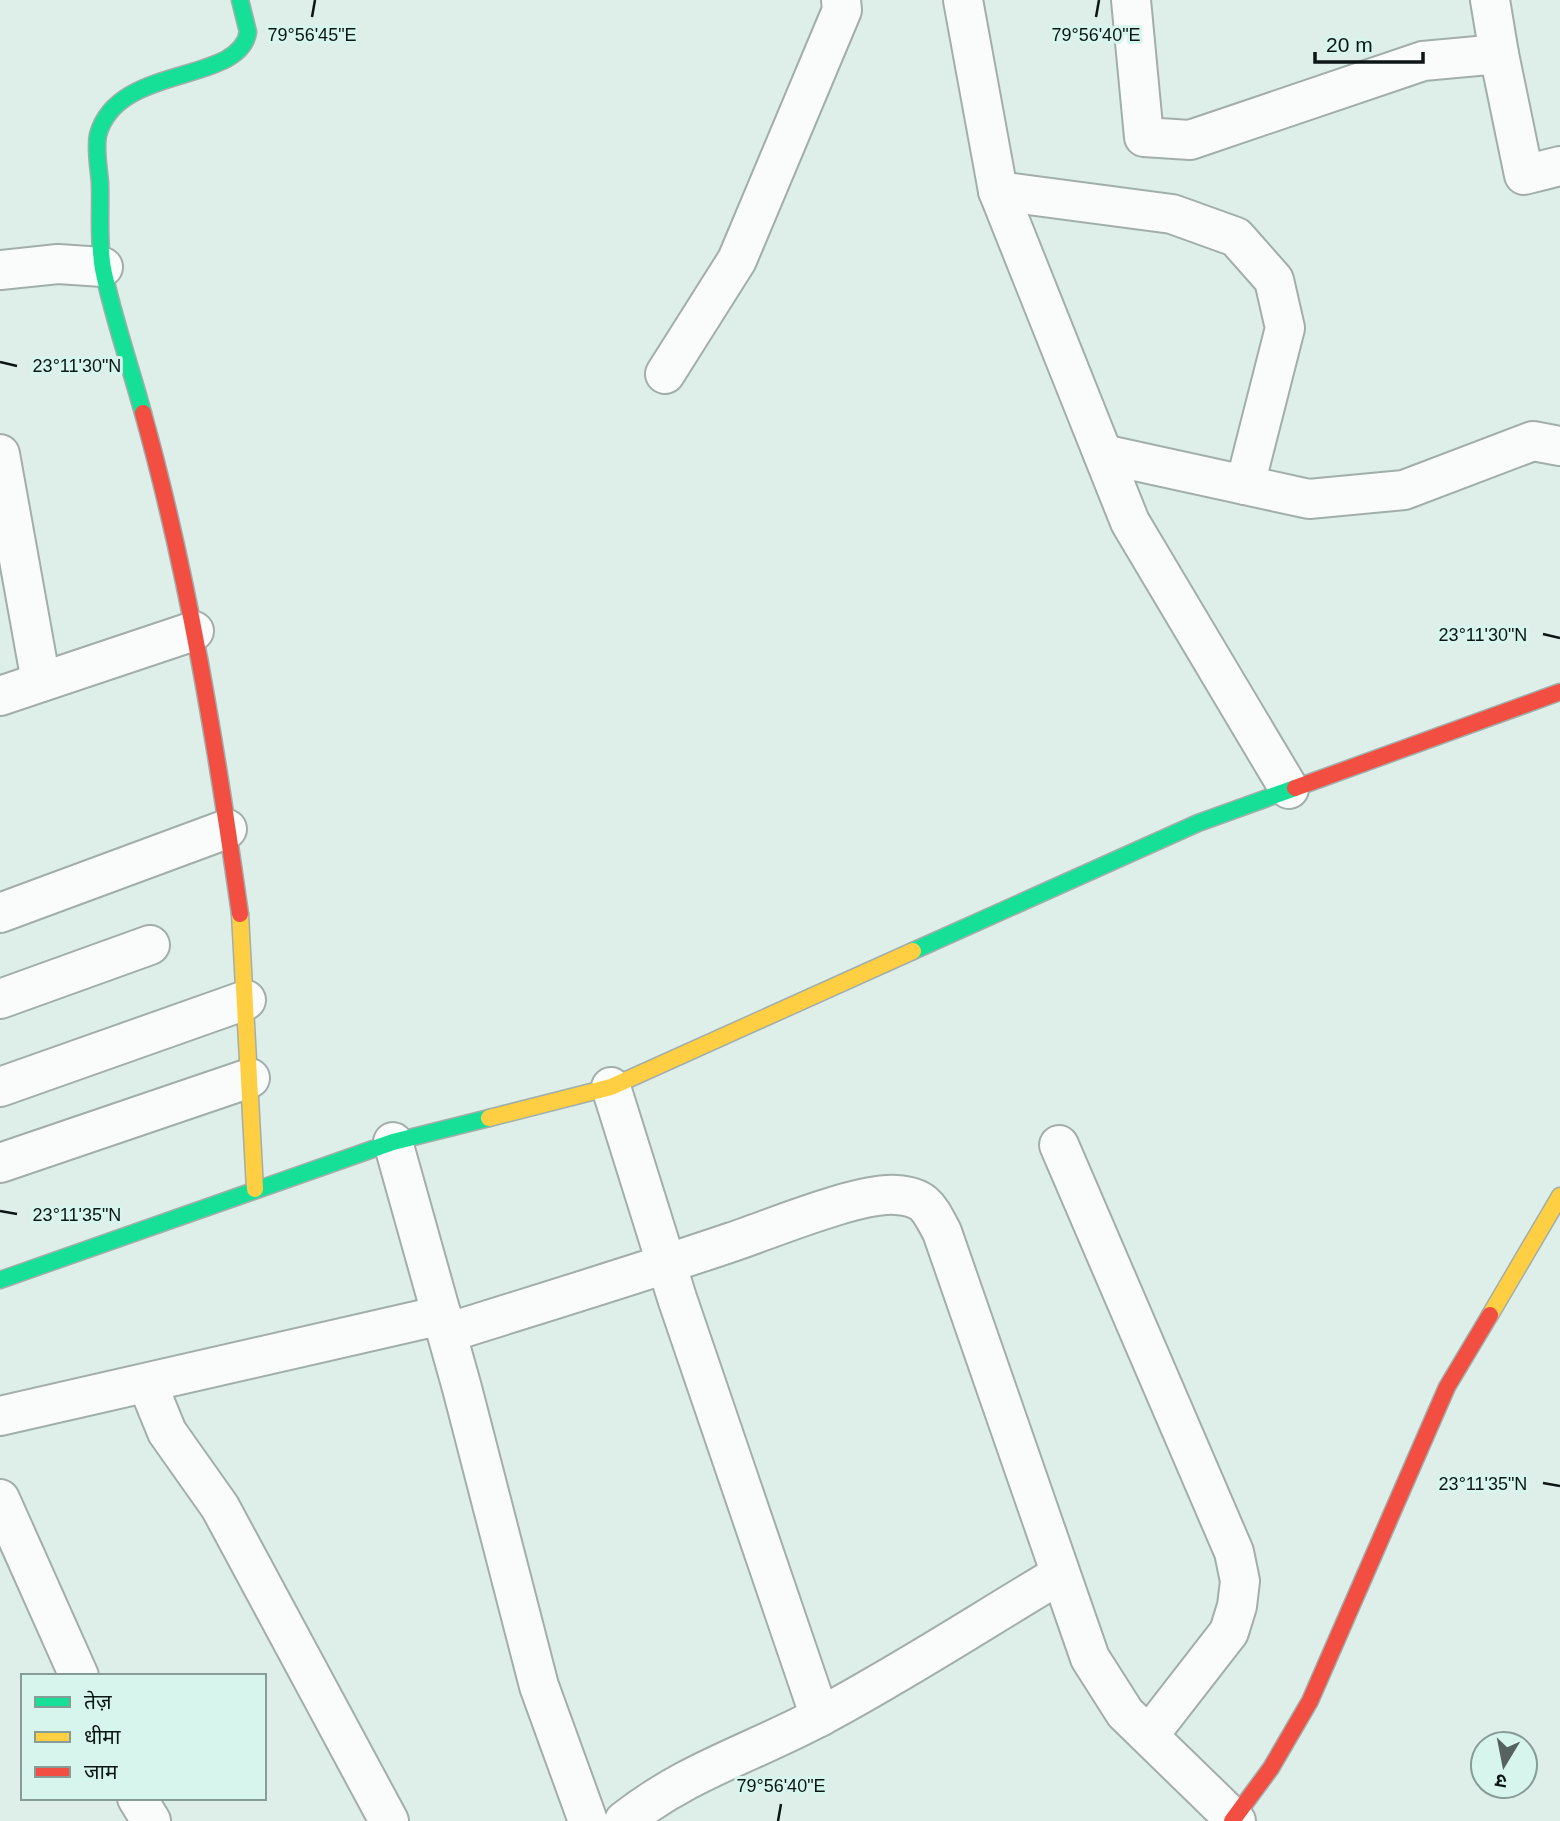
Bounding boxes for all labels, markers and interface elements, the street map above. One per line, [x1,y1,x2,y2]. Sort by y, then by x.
scale bar [1315,21,1424,65]
text: 79°56'45"E [267,25,357,45]
text: 79°56'40"E [1051,25,1141,45]
text: 20 m [1326,33,1373,56]
text: 23°11'30"N [33,356,121,376]
text: 23°11'30"N [1439,625,1527,645]
text: 23°11'35"N [33,1205,121,1225]
text: 23°11'35"N [1439,1474,1527,1494]
legend [21,1674,266,1800]
text: तेज़ [84,1690,112,1713]
text: धीमा [84,1725,121,1748]
north arrow [1469,1730,1539,1800]
text: जाम [84,1760,118,1783]
text: उ [1493,1770,1508,1793]
text: 79°56'40"E [736,1776,826,1796]

